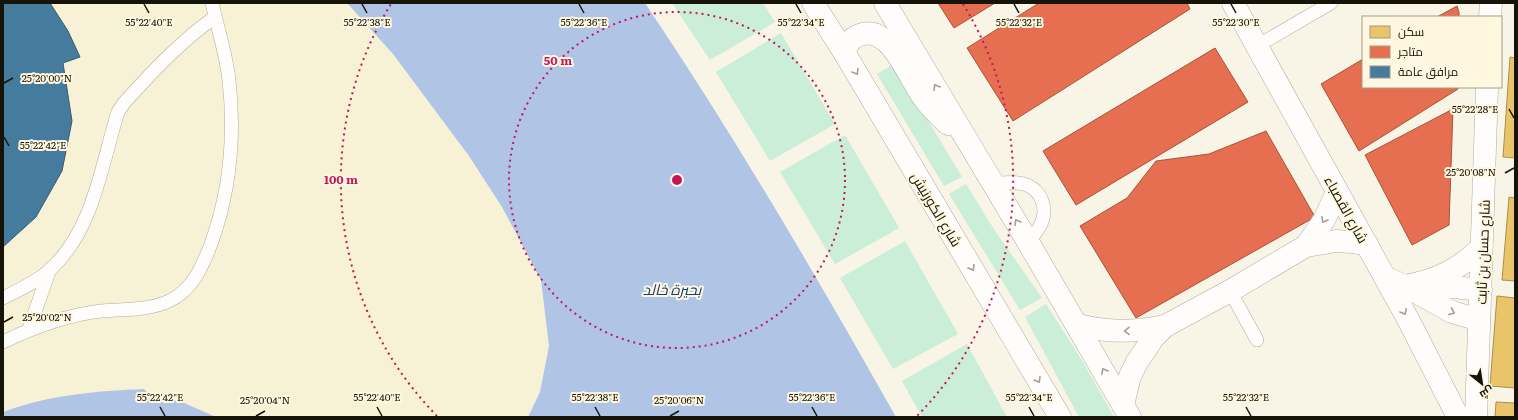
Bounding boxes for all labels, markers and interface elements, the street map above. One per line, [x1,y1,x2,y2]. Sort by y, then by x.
text: 55°22'40"E [125,14,173,29]
text: 55°22'38"E [343,14,391,29]
text: 55°22'36"E [561,14,607,29]
text: 55°22'34"E [777,14,825,29]
text: 55°22'32"E [996,14,1042,29]
text: 55°22'30"E [1212,14,1260,29]
legend [1362,16,1502,88]
text: سكن [1398,22,1424,40]
text: متاجر [1397,42,1423,60]
text: 50 m [544,51,572,69]
text: مرافق عامة [1398,62,1458,80]
one-way arrow [851,68,858,75]
text: 25°20'00"N [22,70,72,85]
one-way arrow [933,84,940,91]
text: 55°22'28"E [1452,101,1498,116]
text: 55°22'42"E [20,137,66,152]
text: 25°20'08"N [1446,164,1496,179]
street label: شارع الكورنيش [907,168,967,250]
text: 100 m [324,170,358,188]
street label: شارع القصباء [1320,172,1374,246]
centre of rings [670,173,684,187]
street label: شارع حسان بن ثابت [1470,199,1494,305]
one-way arrow [1321,216,1328,223]
one-way arrow [1014,219,1021,226]
one-way arrow [967,264,974,271]
water label: بحيرة خالد [643,277,702,300]
one-way arrow [1448,307,1455,315]
one-way arrow [1400,308,1407,315]
text: 25°20'02"N [22,309,72,324]
one-way arrow [1124,327,1130,336]
north arrow [1462,364,1502,404]
one-way arrow [1101,368,1108,375]
one-way arrow [1034,376,1041,383]
text: ش [1477,383,1498,404]
text: 55°22'42"E [137,389,183,404]
text: 55°22'40"E [353,389,401,404]
text: 55°22'38"E [571,389,619,404]
text: 55°22'36"E [789,389,835,404]
text: 55°22'34"E [1005,389,1053,404]
text: 55°22'32"E [1223,389,1269,404]
text: 25°20'04"N [240,392,290,407]
text: 25°20'06"N [654,392,704,407]

